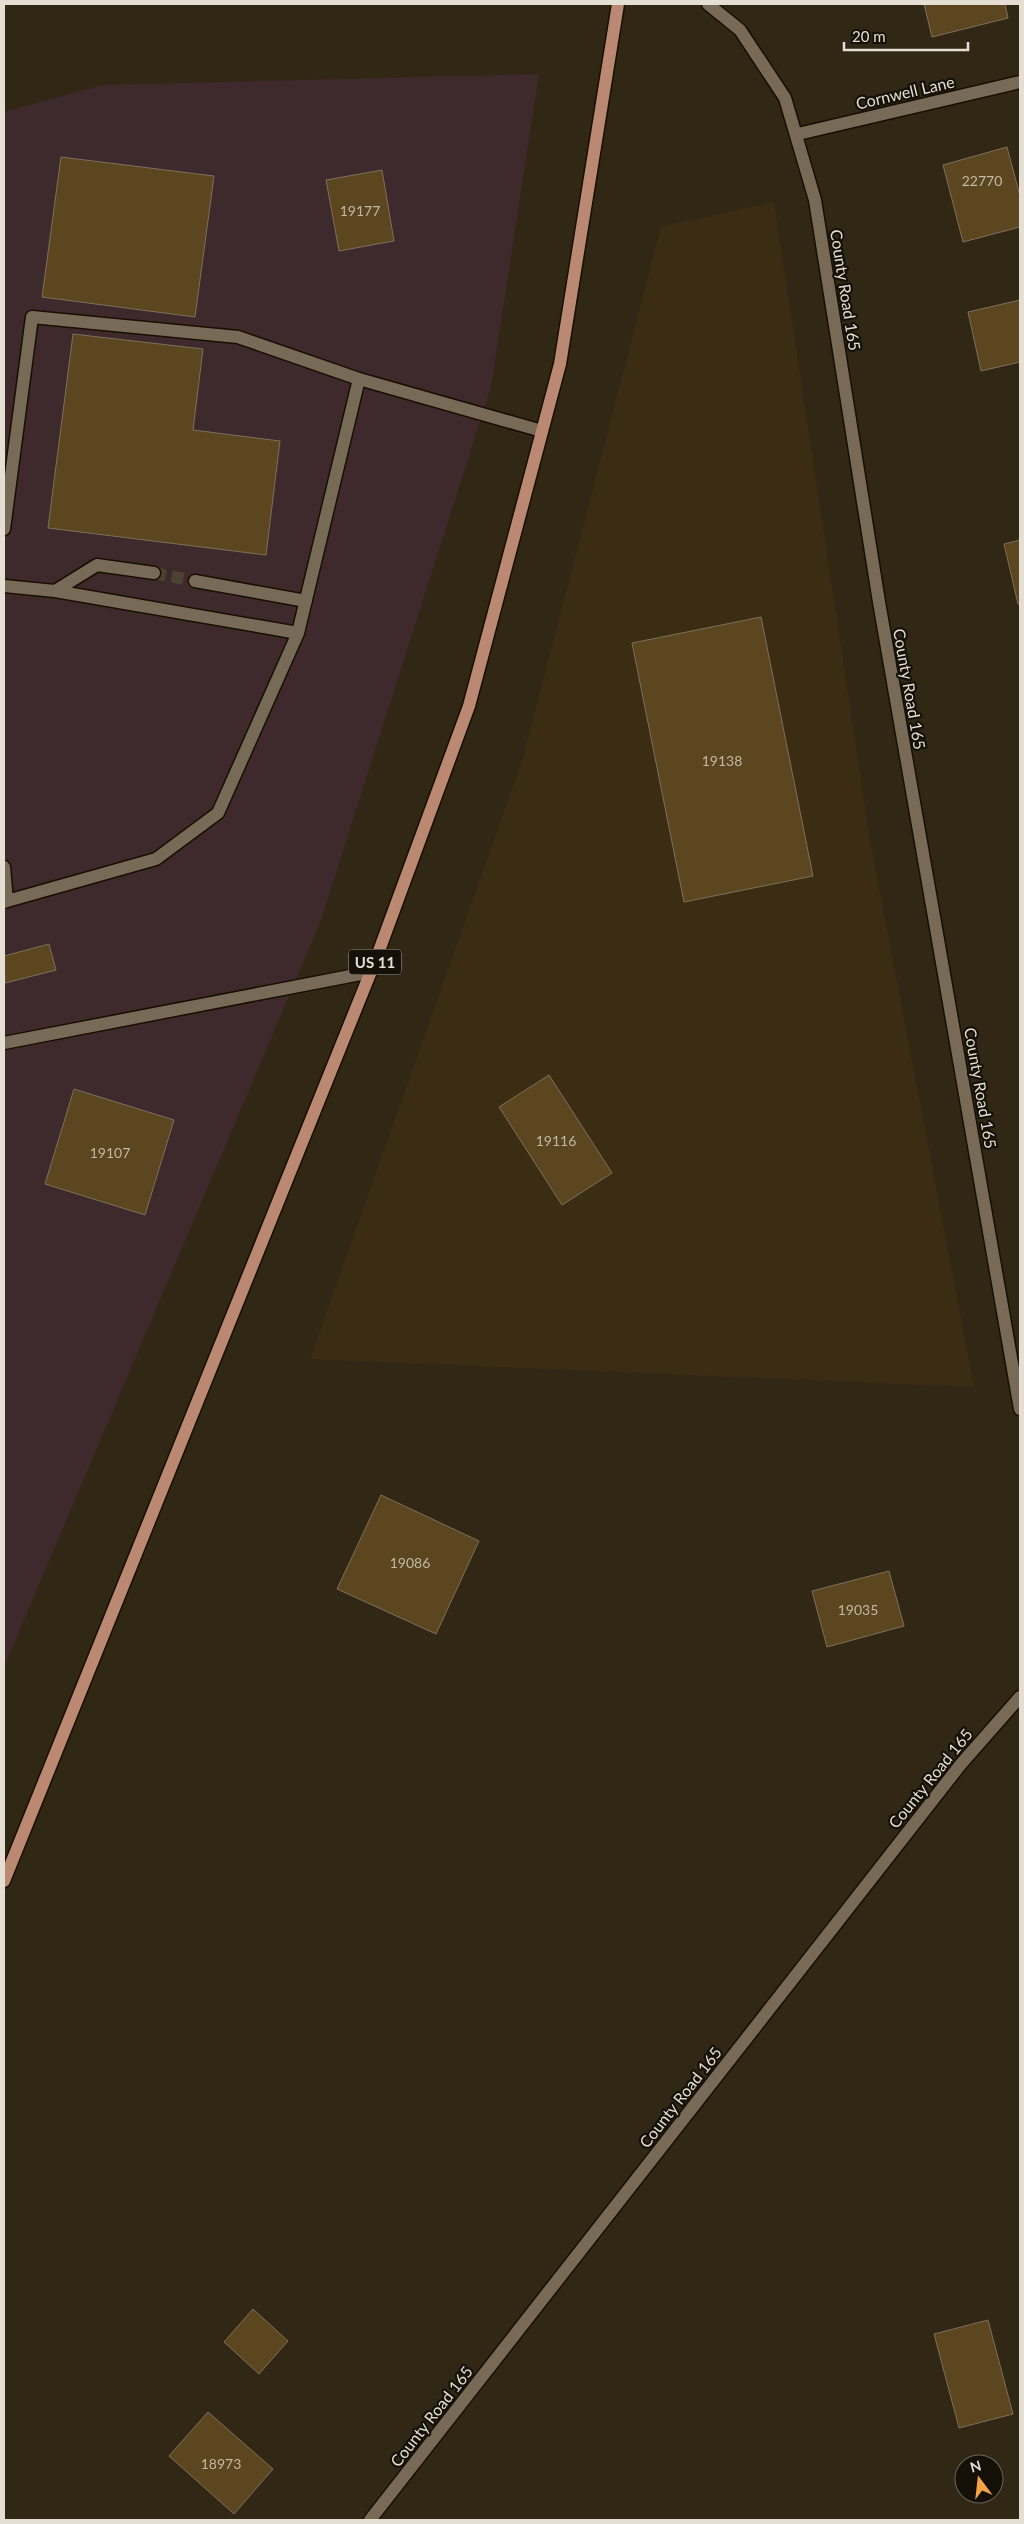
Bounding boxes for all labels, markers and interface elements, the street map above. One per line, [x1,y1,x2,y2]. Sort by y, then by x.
scale bar [844,20,968,52]
text: 20 m [852,27,886,45]
street label: Cornwell Lane [854,71,956,113]
house number: 22770 [962,172,1002,189]
house number: 19177 [340,202,380,219]
street label: County Road 165 [827,228,865,352]
street label: County Road 165 [890,627,930,751]
house number: 19138 [702,752,742,769]
road number: US 11 [349,950,401,974]
street label: County Road 165 [961,1026,1001,1150]
house number: 19116 [536,1132,576,1149]
house number: 19107 [90,1144,130,1161]
house number: 19086 [390,1554,430,1571]
house number: 19035 [838,1601,878,1618]
street label: County Road 165 [884,1724,976,1832]
street label: County Road 165 [635,2043,725,2151]
street label: County Road 165 [386,2362,476,2470]
north arrow [954,2454,1004,2504]
house number: 18973 [201,2455,241,2472]
text: N [968,2456,983,2476]

